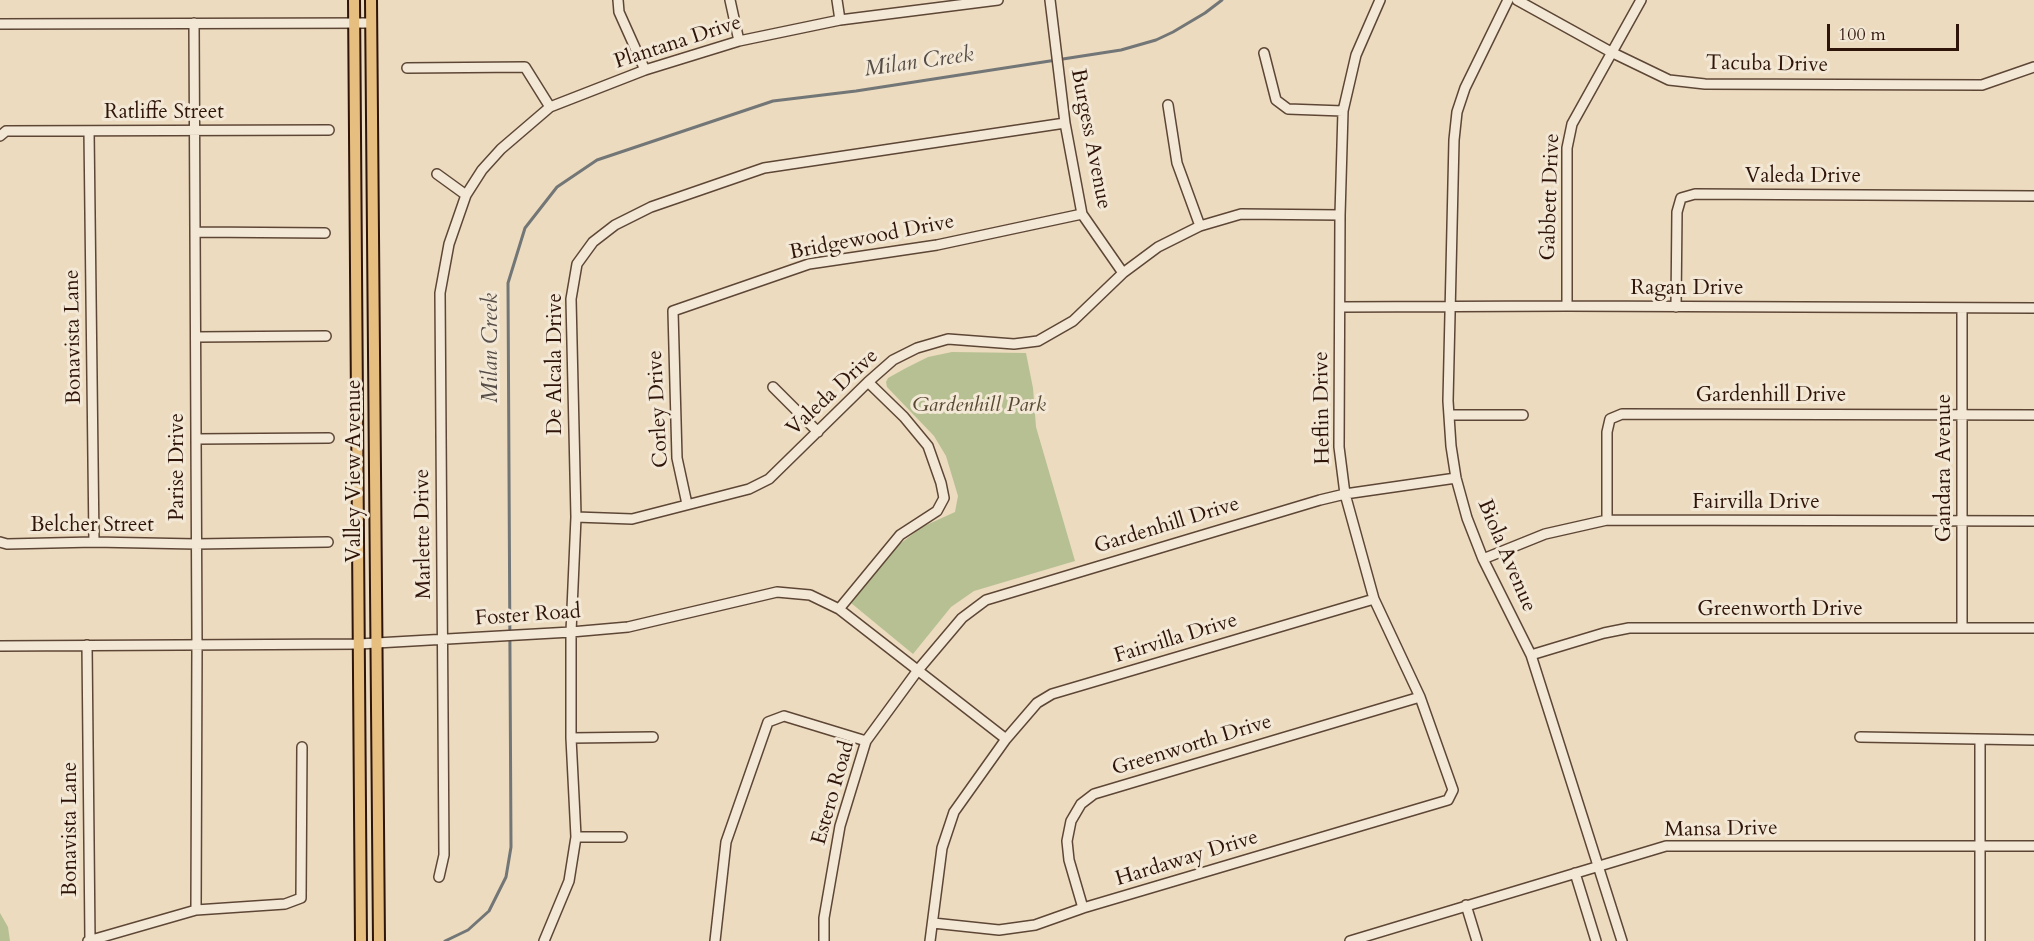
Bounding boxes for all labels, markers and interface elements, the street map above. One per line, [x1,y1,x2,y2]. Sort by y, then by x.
street label: Plantana Drive [611,11,745,75]
scale bar [1830,12,1962,50]
text: 100 m [1838,22,1886,47]
water label: Milan Creek [863,42,975,84]
street label: Tacuba Drive [1706,51,1828,79]
street label: Burgess Avenue [1064,67,1116,211]
street label: Ratliffe Street [104,100,224,126]
street label: Gabbett Drive [1536,133,1566,261]
street label: Valeda Drive [1745,164,1861,190]
street label: Bridgewood Drive [787,210,957,266]
street label: Bonavista Lane [60,269,88,405]
street label: Ragan Drive [1631,276,1743,302]
water label: Milan Creek [479,293,505,403]
street label: De Alcala Drive [543,293,569,435]
street label: Valeda Drive [782,344,884,442]
street label: Corley Drive [643,350,675,468]
street label: Heflin Drive [1309,351,1337,465]
street label: Valley View Avenue [342,380,368,562]
street label: Gardenhill Drive [1696,383,1846,409]
park label: Gardenhill Park [912,393,1046,419]
street label: Gandara Avenue [1932,394,1958,542]
street label: Parise Drive [165,413,191,521]
street label: Marlette Drive [410,468,438,600]
street label: Fairvilla Drive [1692,490,1820,516]
street label: Gardenhill Drive [1091,492,1243,560]
street label: Biola Avenue [1471,496,1541,616]
street label: Belcher Street [30,513,154,539]
street label: Greenworth Drive [1697,597,1863,623]
street label: Foster Road [474,600,582,632]
street label: Fairvilla Drive [1111,608,1241,670]
street label: Greenworth Drive [1109,710,1275,782]
street label: Estero Road [807,738,861,848]
street label: Bonavista Lane [58,762,84,896]
street label: Mansa Drive [1664,816,1778,844]
street label: Hardaway Drive [1113,825,1261,893]

